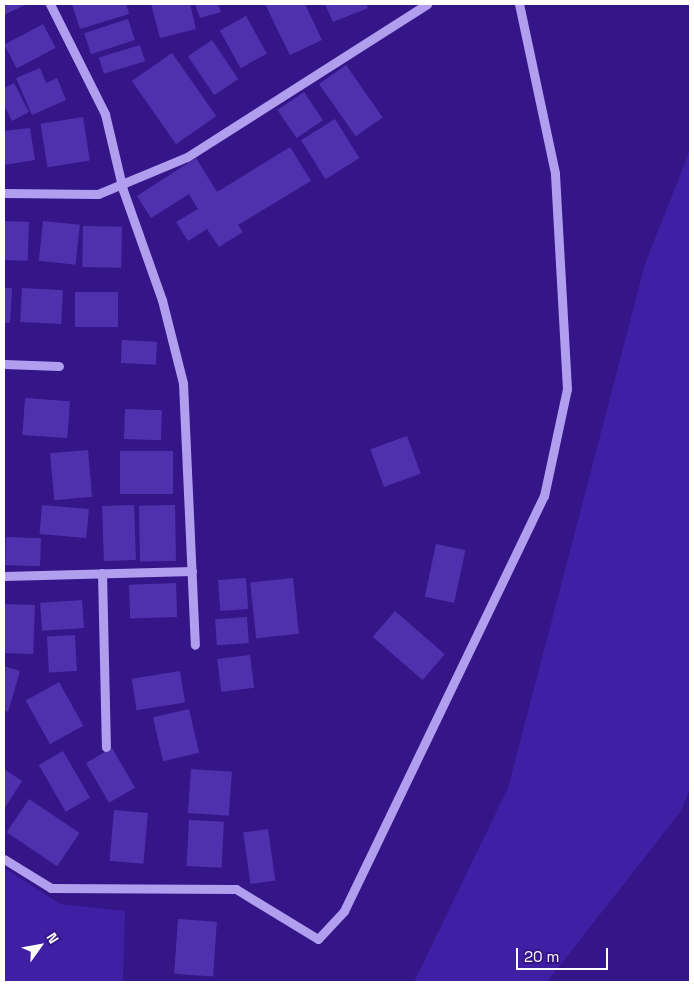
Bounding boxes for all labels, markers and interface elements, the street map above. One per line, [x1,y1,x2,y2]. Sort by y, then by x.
north arrow [15,921,65,971]
text: N [43,929,63,947]
scale bar [519,938,612,970]
text: 20 m [524,947,559,966]

